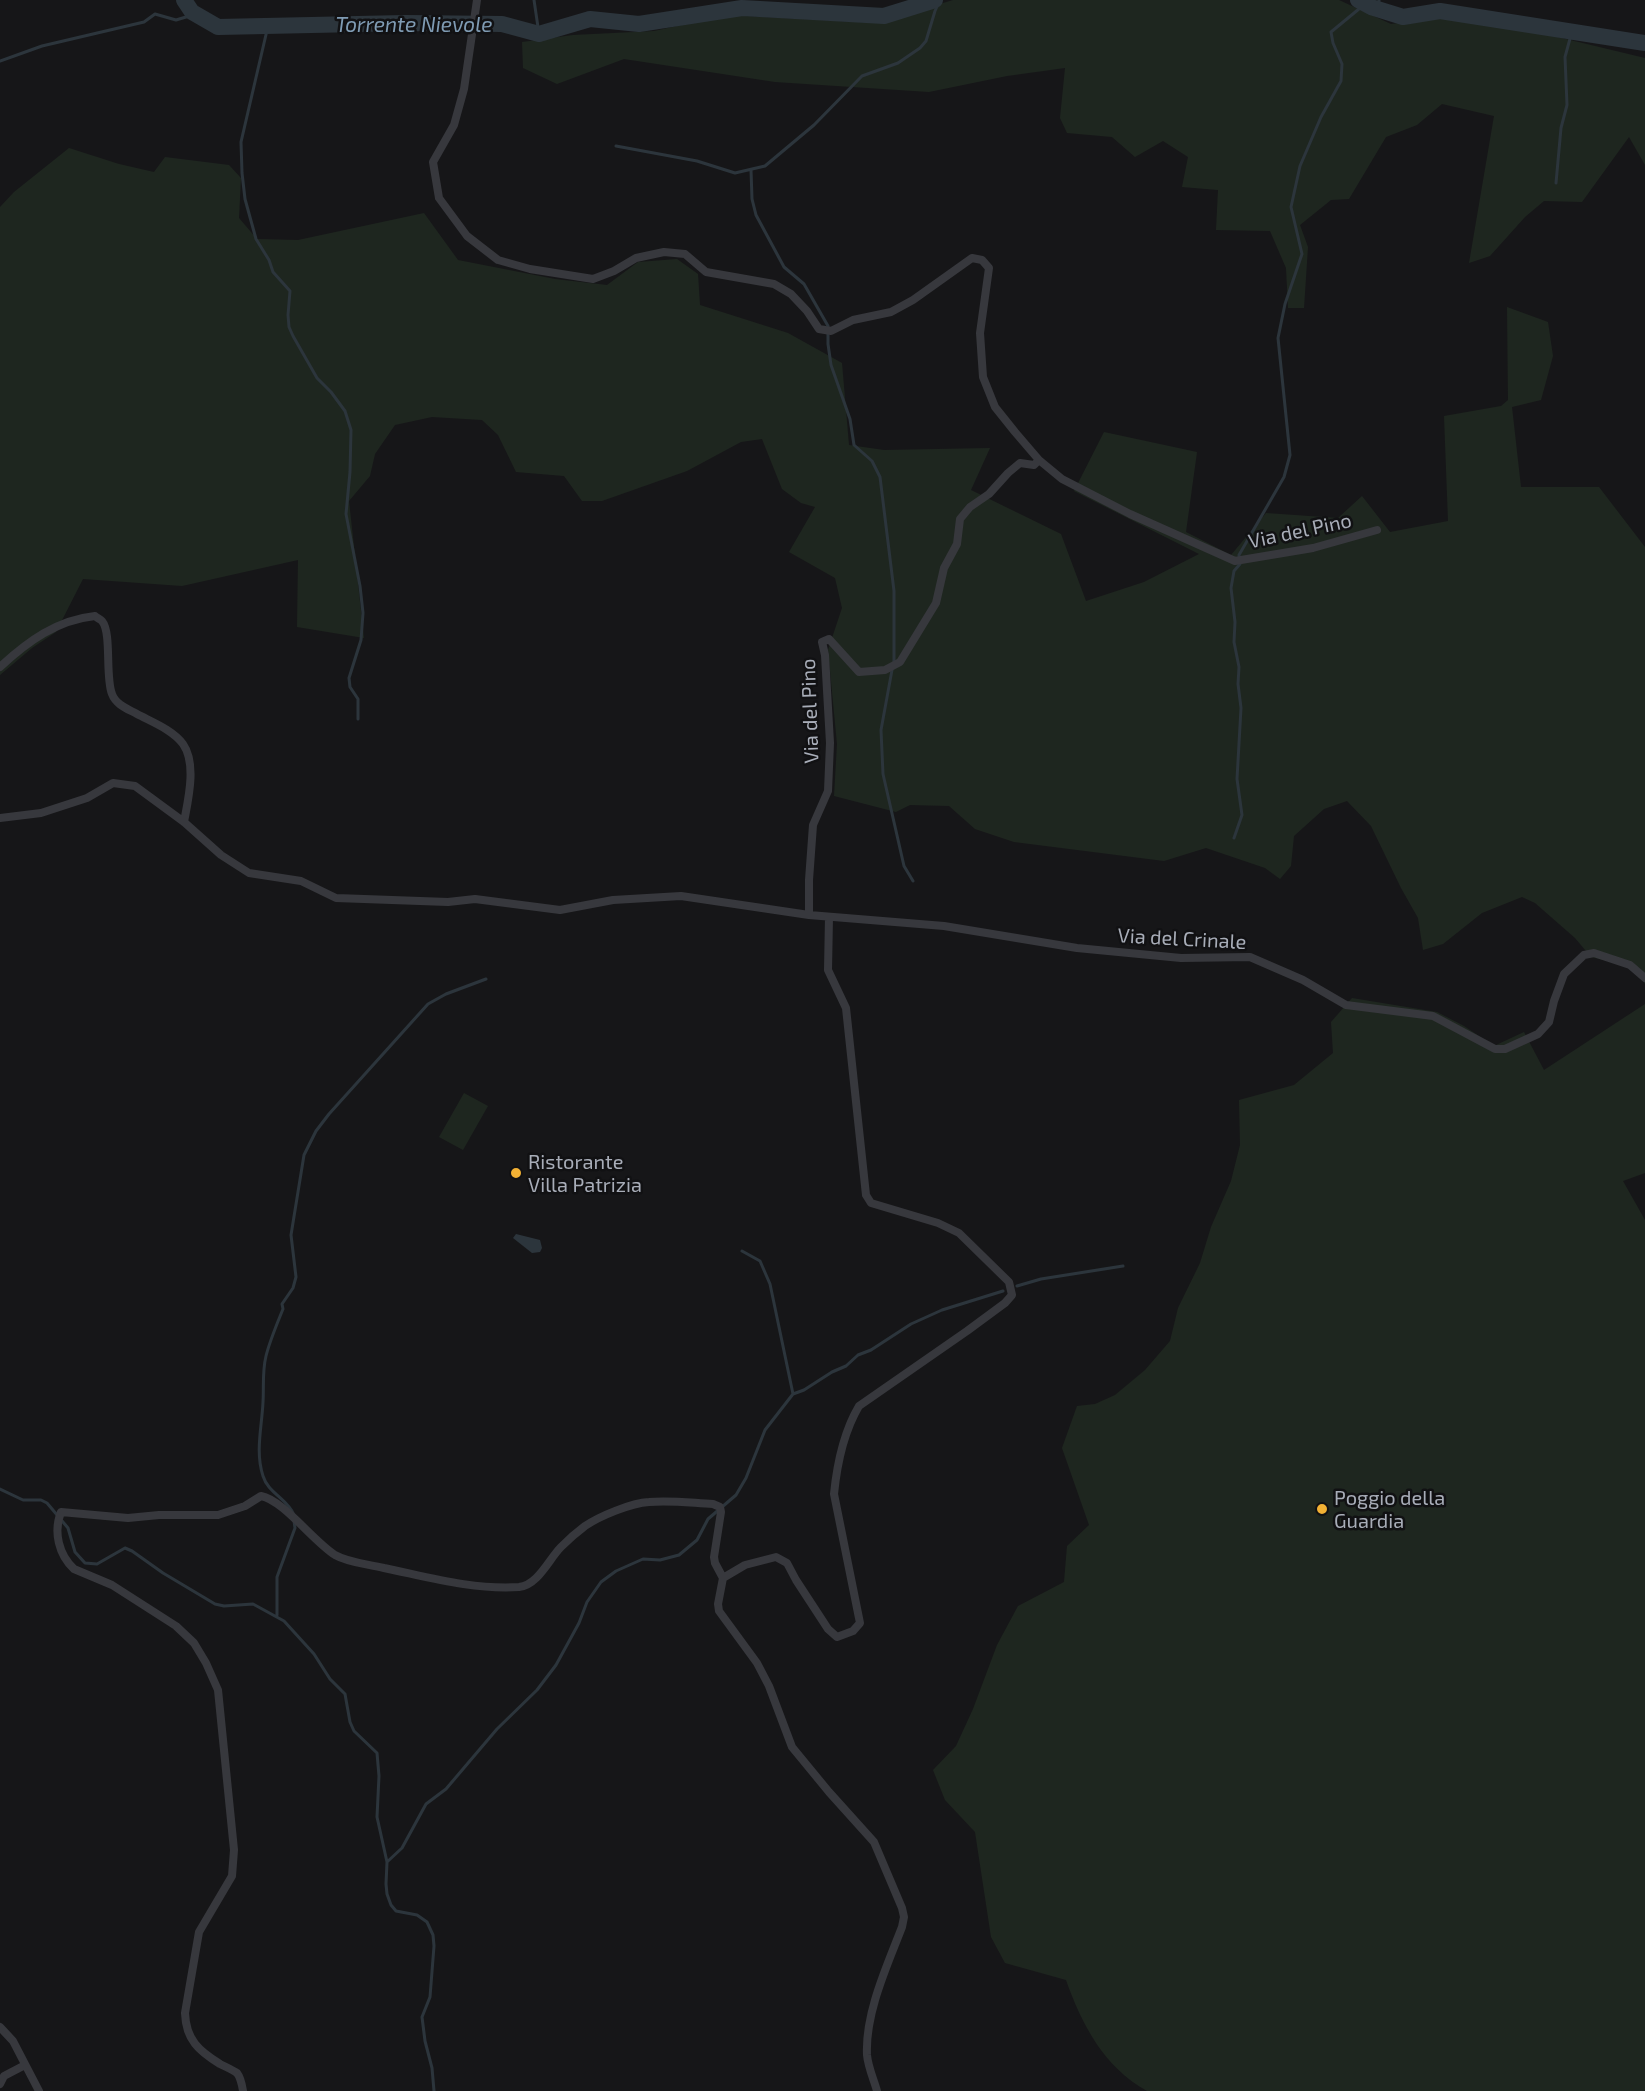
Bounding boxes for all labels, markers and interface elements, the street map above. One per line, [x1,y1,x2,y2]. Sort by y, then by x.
water label: Torrente Nievole [335,12,493,38]
street label: Via del Pino [1246,508,1354,554]
street label: Via del Pino [796,658,824,764]
street label: Via del Crinale [1117,924,1247,954]
place label: Ristorante Villa Patrizia [528,1150,642,1197]
marker: Ristorante Villa Patrizia [509,1166,523,1180]
place label: Poggio della Guardia [1334,1486,1445,1533]
marker: Poggio della Guardia [1315,1502,1329,1516]

